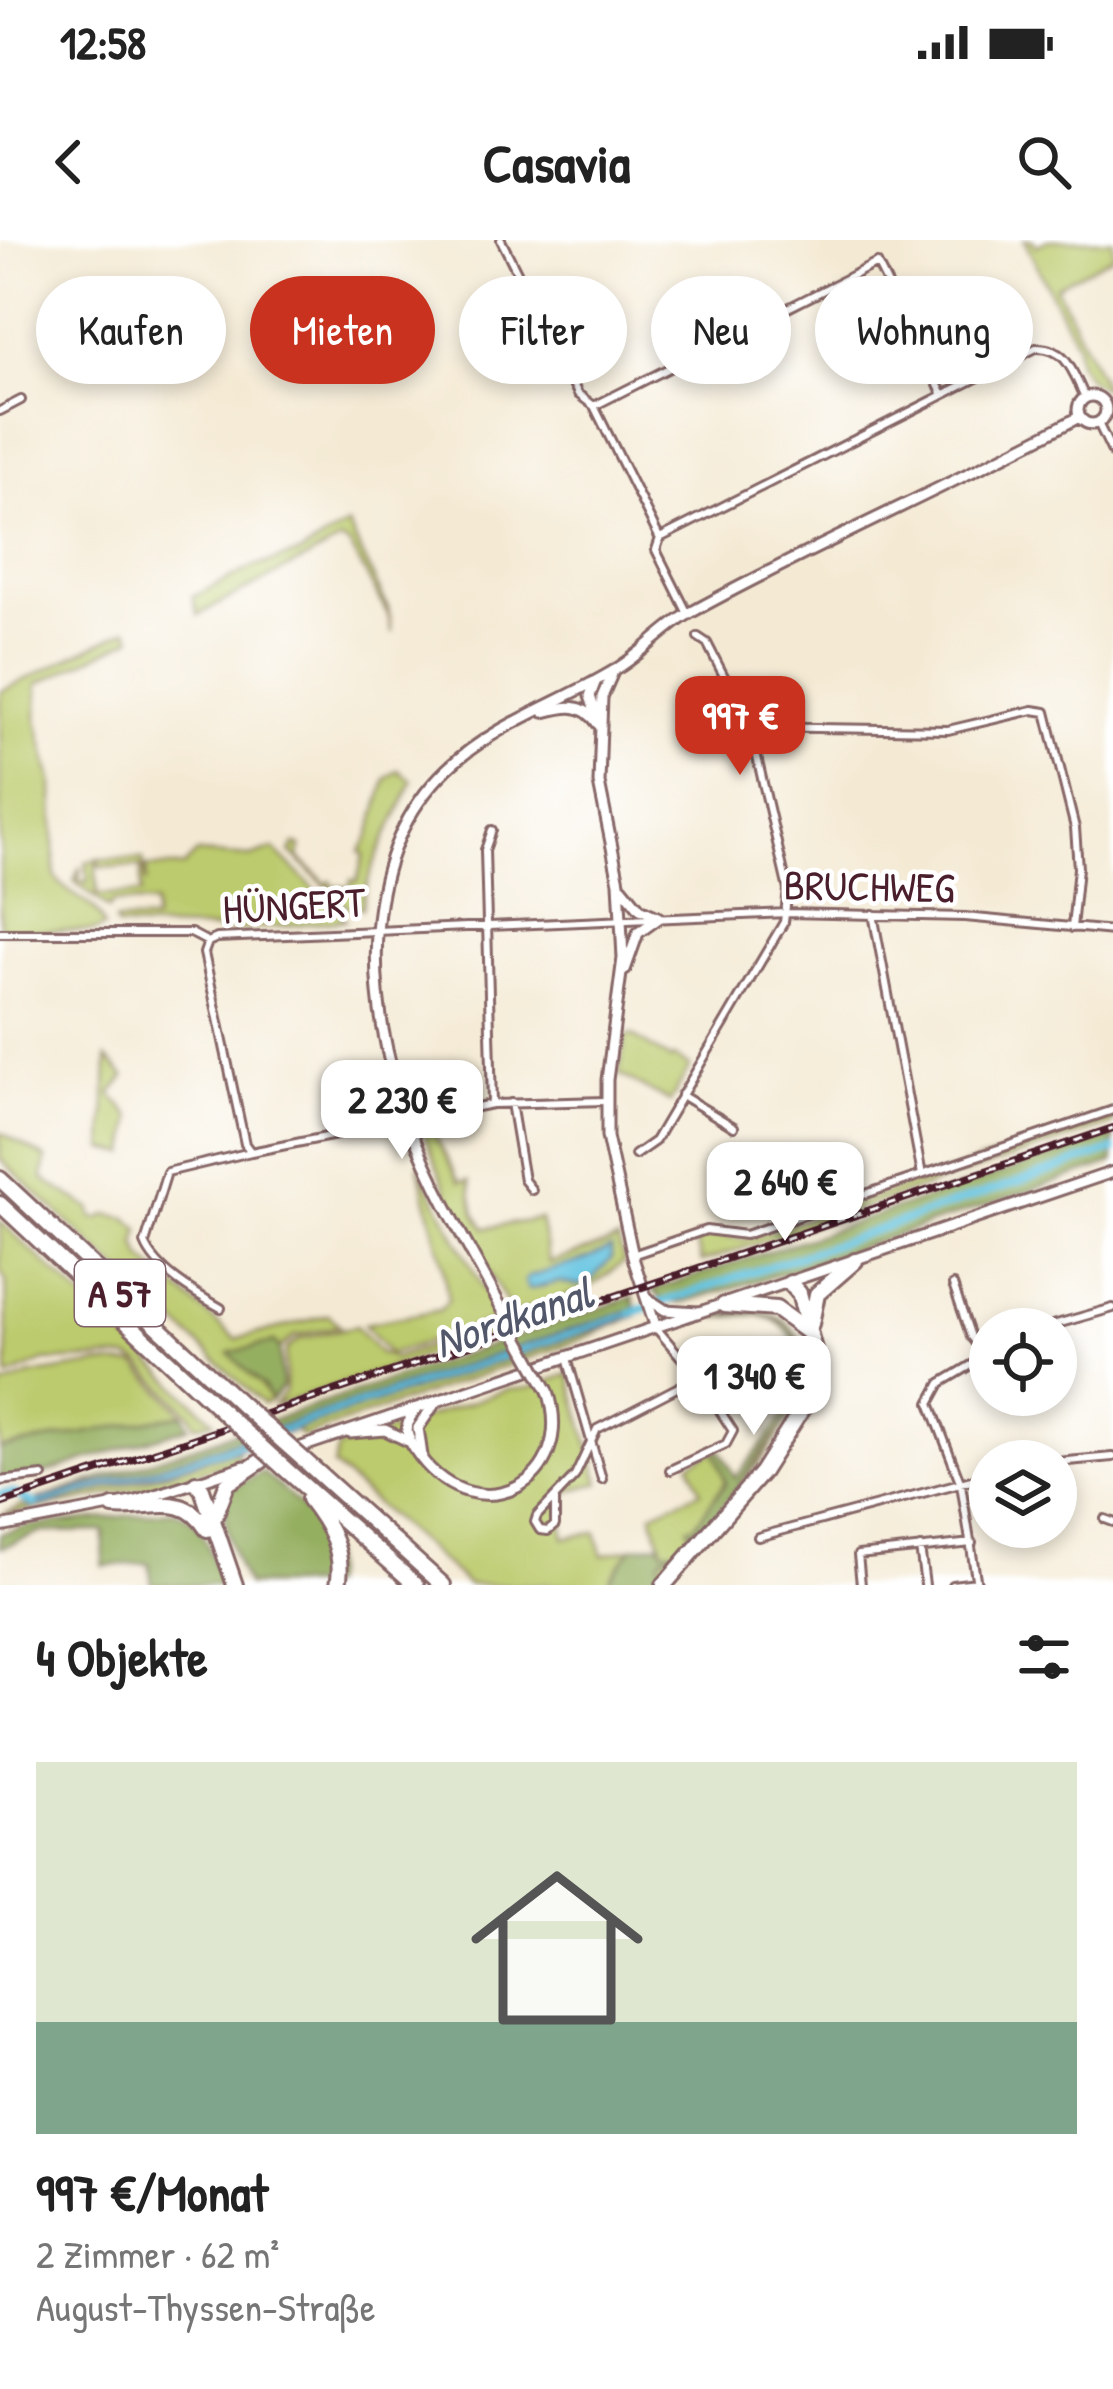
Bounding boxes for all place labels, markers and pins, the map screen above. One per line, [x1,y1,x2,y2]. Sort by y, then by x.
pin: 997 € [656,676,824,778]
pin: 2 230 € [291,1060,513,1162]
pin: 2 640 € [674,1142,896,1244]
pin: 1 340 € [643,1336,865,1438]

